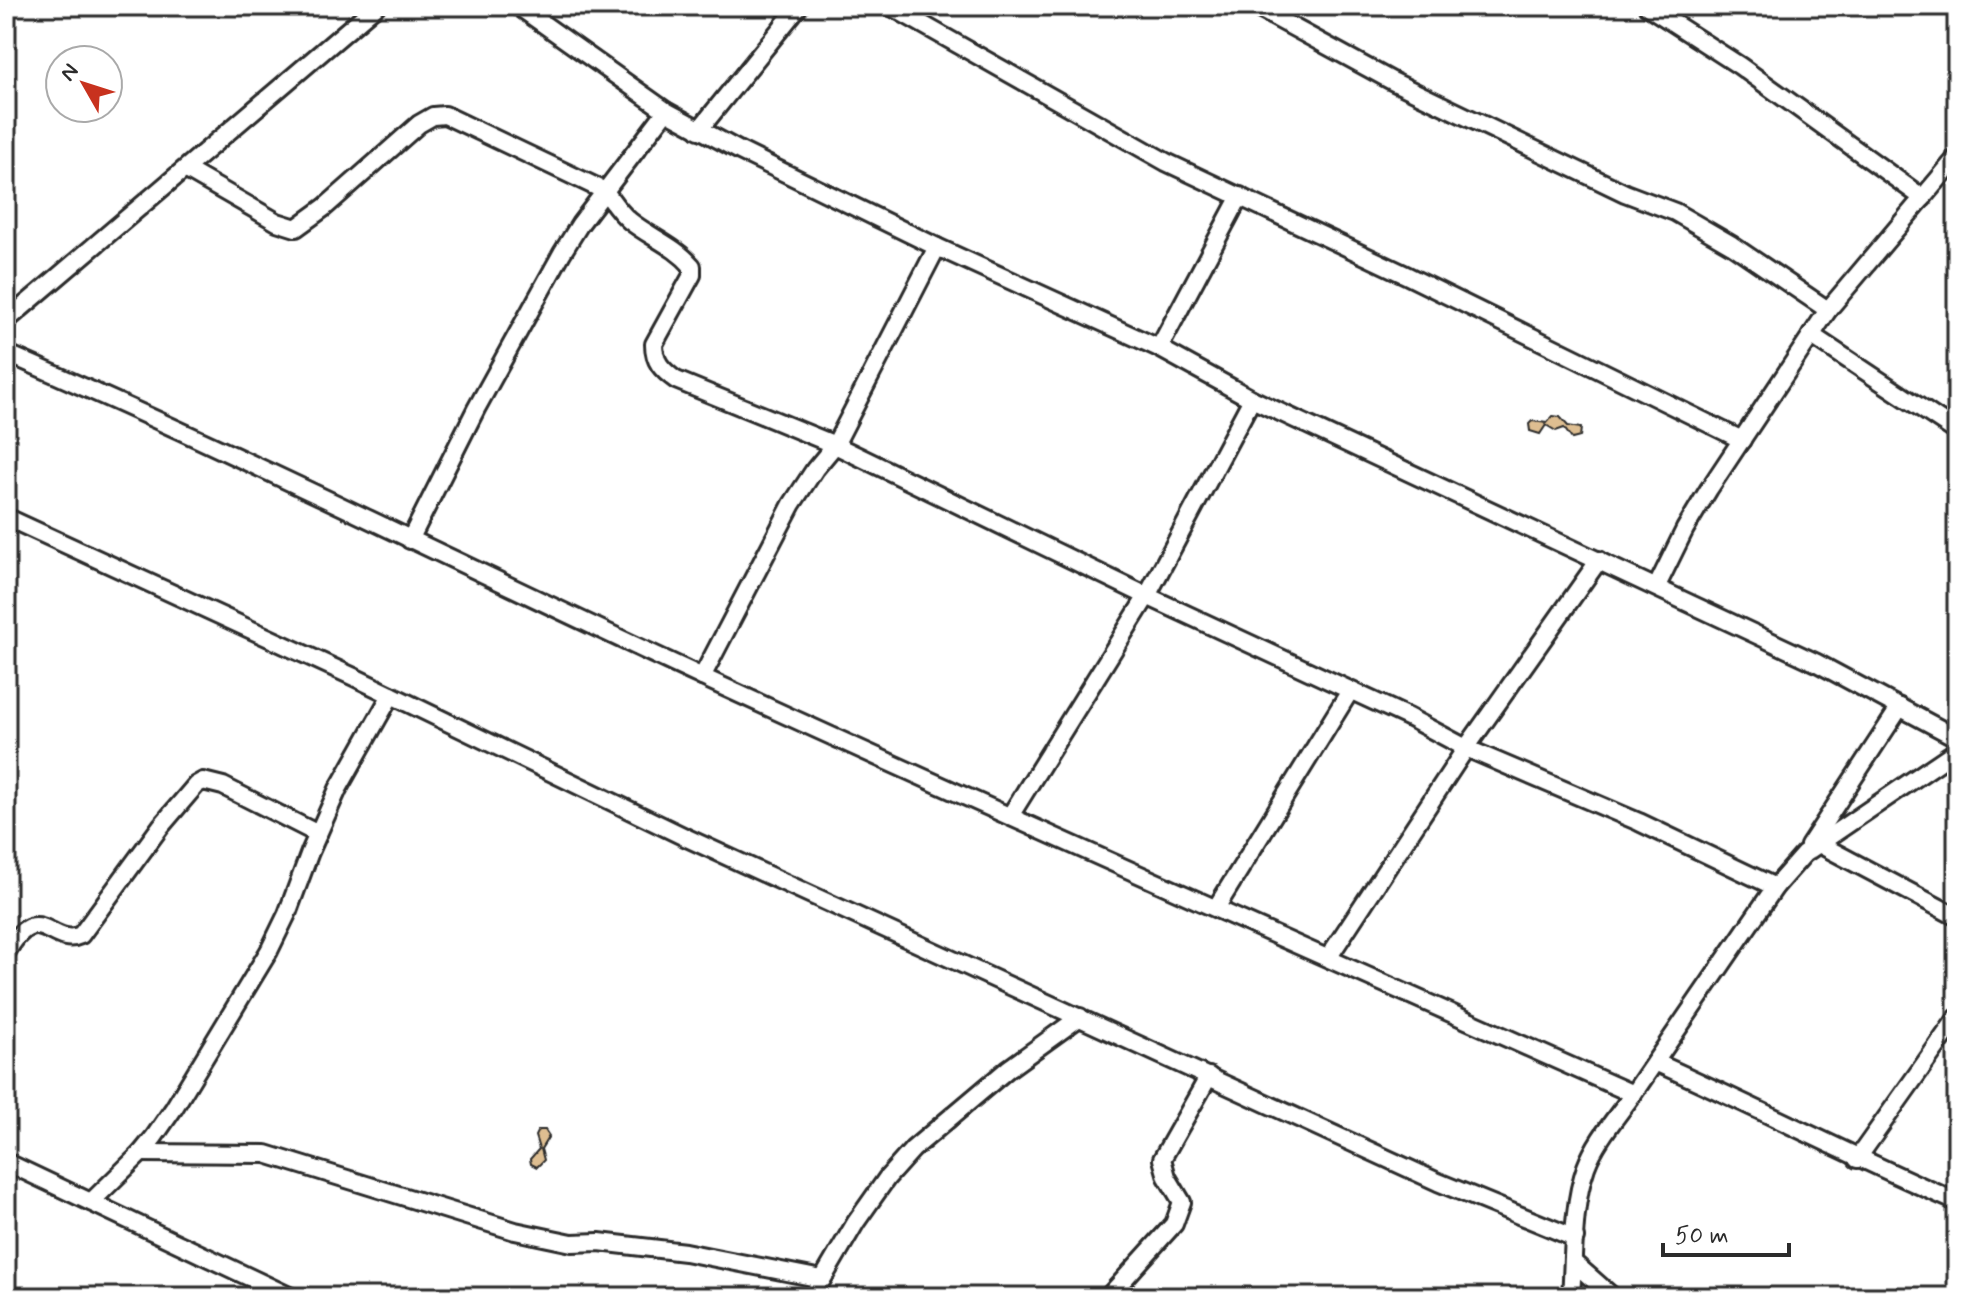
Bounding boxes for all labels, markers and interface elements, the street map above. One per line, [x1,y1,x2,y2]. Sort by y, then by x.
north arrow [44,44,124,124]
text: N [55,58,86,87]
scale bar [1663,1207,1789,1257]
text: 50 m [1675,1221,1729,1252]

